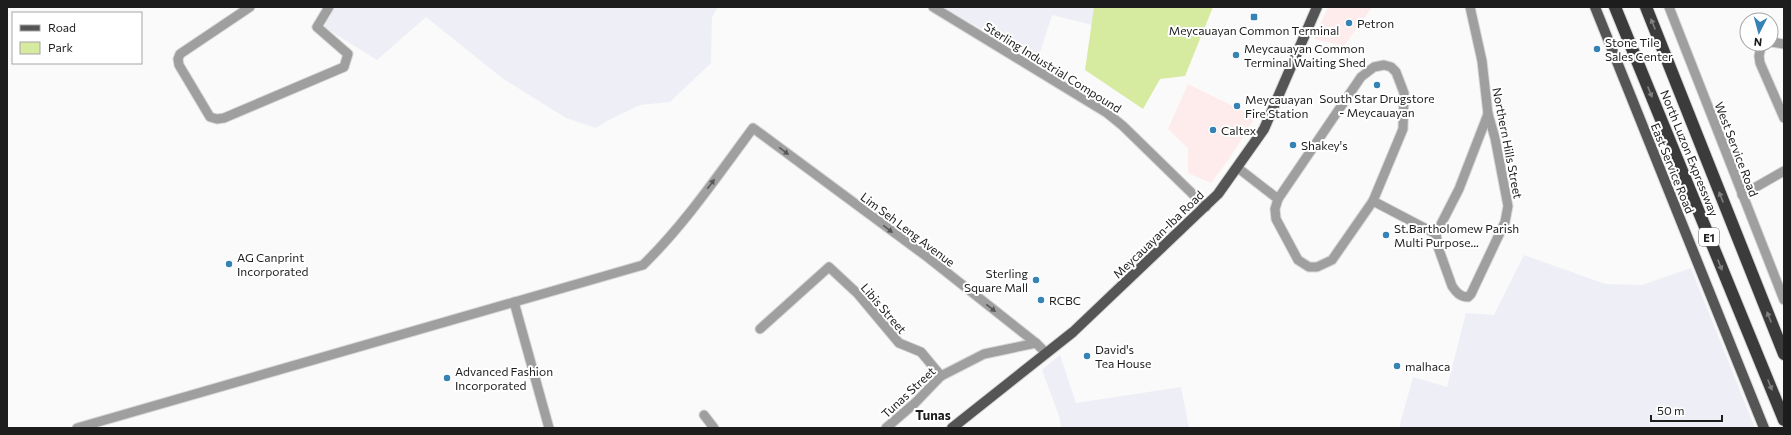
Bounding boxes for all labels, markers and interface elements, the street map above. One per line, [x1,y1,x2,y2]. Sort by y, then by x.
legend [12,12,142,64]
marker: Meycauayan Common Terminal [1249,12,1259,22]
north arrow [1739,12,1779,52]
place label: Petron [1357,16,1394,30]
one-way arrow [1649,17,1655,29]
marker: Petron [1344,18,1354,28]
street label: Sterling Industrial Compound [982,19,1124,115]
text: Road [48,20,76,34]
place label: Meycauayan Common Terminal [1169,23,1339,37]
place label: Stone Tile Sales Center [1605,35,1673,63]
text: N [1753,36,1763,49]
text: Park [48,40,74,54]
place label: Meycauayan Common Terminal Waiting Shed [1244,41,1366,69]
marker: Stone Tile Sales Center [1592,44,1602,54]
marker: Meycauayan Common Terminal Waiting Shed [1231,50,1241,60]
marker: South Star Drugstore - Meycauayan [1372,80,1382,90]
street label: Northern Hills Street [1490,86,1526,200]
one-way arrow [1647,87,1653,98]
street label: North Luzon Expressway [1658,88,1722,218]
place label: South Star Drugstore - Meycauayan [1319,91,1435,119]
place label: Meycauayan Fire Station [1245,92,1313,120]
street label: West Service Road [1712,100,1762,198]
marker: Meycauayan Fire Station [1232,101,1242,111]
street label: East Service Road [1649,121,1698,215]
place label: Caltex [1221,123,1257,137]
marker: Caltex [1208,125,1218,135]
place label: Shakey's [1301,138,1348,152]
marker: Shakey's [1288,140,1298,150]
one-way arrow [778,147,789,155]
one-way arrow [707,178,715,189]
street label: Meycauayan-Iba Road [1110,187,1206,281]
street label: Lim Seh Leng Avenue [858,189,958,269]
one-way arrow [1718,190,1724,202]
place label: St.Bartholomew Parish Multi Purpose... [1394,221,1519,249]
one-way arrow [883,224,894,233]
road number: E1 [1699,228,1719,246]
marker: St.Bartholomew Parish Multi Purpose... [1381,230,1391,240]
place label: AG Canprint Incorporated [237,250,309,278]
marker: AG Canprint Incorporated [224,259,234,269]
one-way arrow [1718,259,1724,271]
place label: Sterling Square Mall [964,266,1028,294]
marker: Sterling Square Mall [1031,275,1041,285]
street label: Libis Street [858,280,910,336]
place label: RCBC [1049,293,1081,307]
marker: RCBC [1036,295,1046,305]
one-way arrow [986,304,997,312]
one-way arrow [1766,311,1772,323]
place label: David's Tea House [1095,342,1151,370]
marker: David's Tea House [1082,351,1092,361]
place label: malhaca [1405,359,1450,373]
marker: malhaca [1392,361,1402,371]
street label: Tunas Street [878,363,938,421]
place label: Advanced Fashion Incorporated [455,364,553,392]
marker: Advanced Fashion Incorporated [442,373,452,383]
one-way arrow [1767,379,1773,391]
scale bar [1651,397,1722,423]
text: 50 m [1657,403,1685,417]
district label: Tunas [915,407,951,423]

